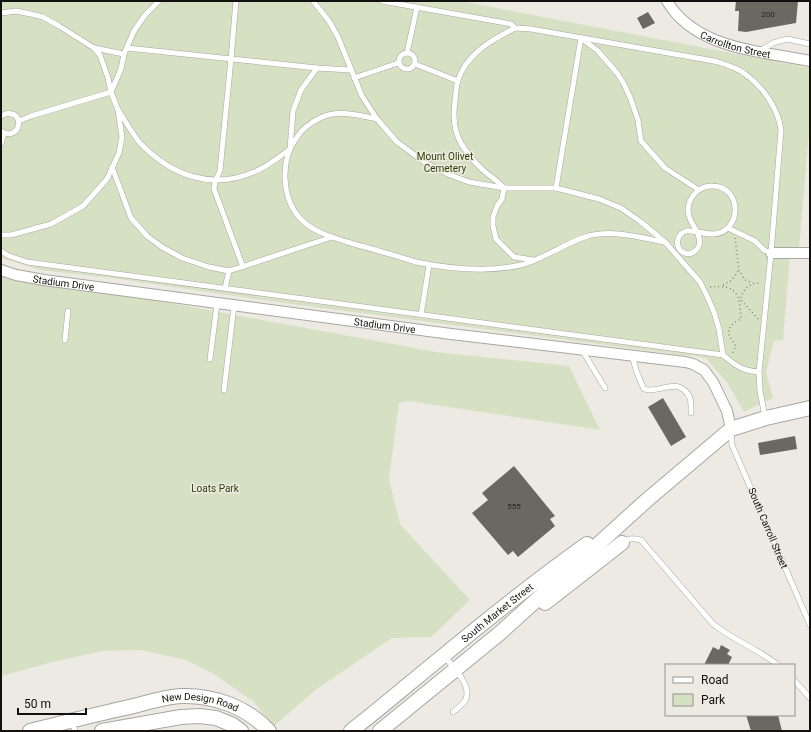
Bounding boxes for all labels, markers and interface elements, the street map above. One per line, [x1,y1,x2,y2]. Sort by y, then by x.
house number: 200 [761,10,775,19]
street label: Carrollton Street [699,29,771,60]
park label: Mount Olivet Cemetery [417,151,473,174]
street label: Stadium Drive [32,273,95,292]
street label: Stadium Drive [353,316,416,335]
park label: Loats Park [191,483,240,494]
street label: South Carroll Street [746,486,790,570]
house number: 555 [507,502,521,511]
street label: South Market Street [459,581,535,644]
legend [665,664,795,716]
text: Road [701,673,729,687]
scale bar [18,690,86,716]
street label: New Design Road [161,690,241,713]
text: Park [701,693,726,707]
text: 50 m [24,697,51,711]

